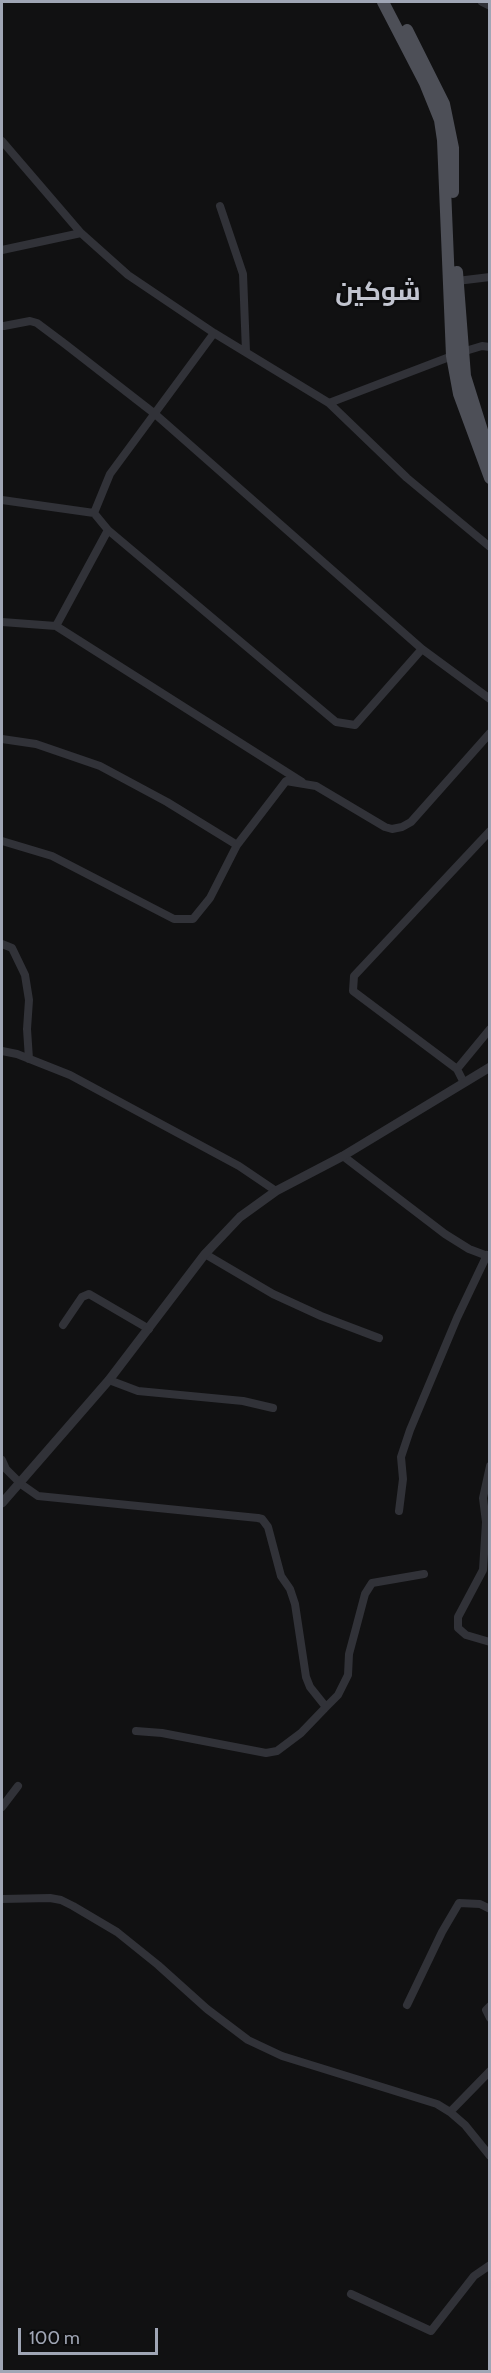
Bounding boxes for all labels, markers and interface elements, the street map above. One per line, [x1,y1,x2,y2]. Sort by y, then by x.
district label: شوكين [335,276,421,308]
scale bar [21,2316,160,2354]
text: 100 m [29,2327,80,2349]

